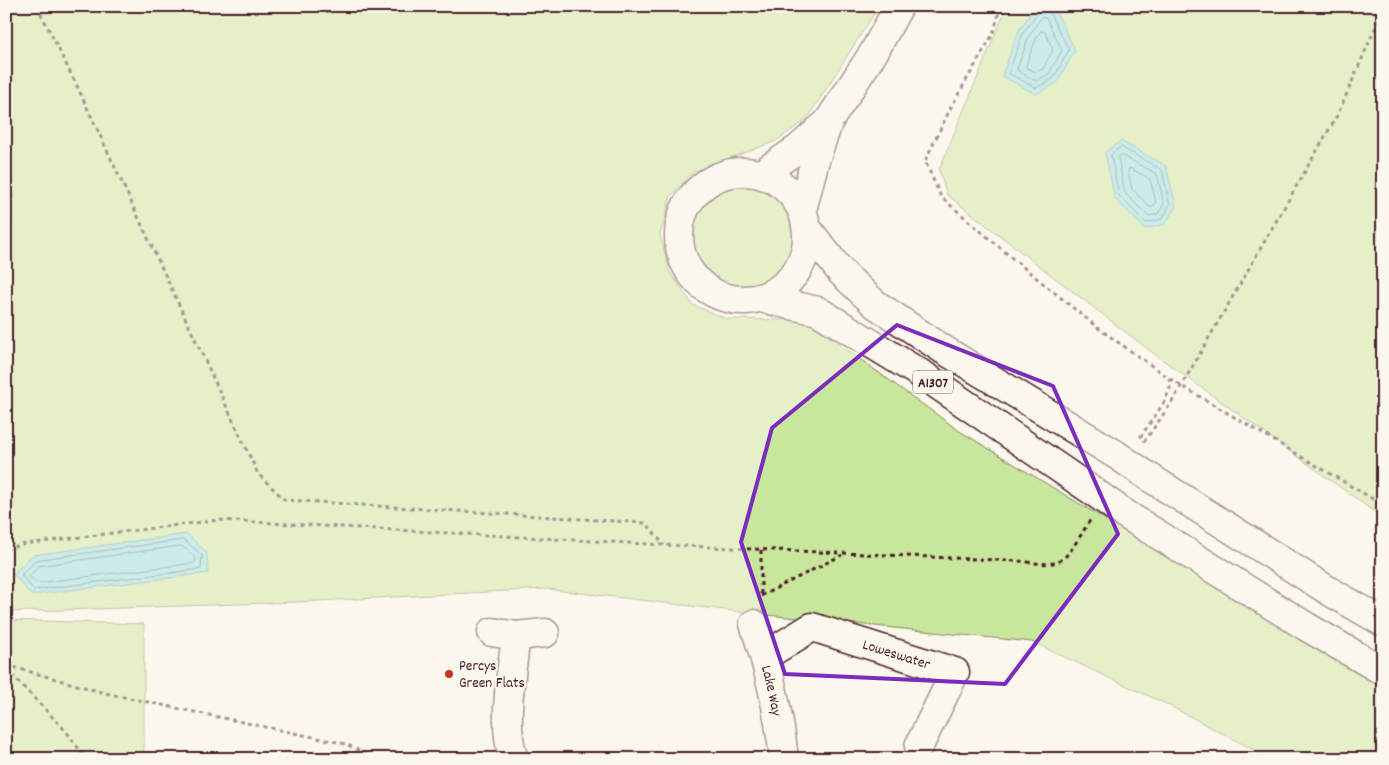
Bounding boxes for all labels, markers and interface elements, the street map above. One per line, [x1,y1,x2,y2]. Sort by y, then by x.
road number: A1307 [913,371,953,394]
street label: Loweswater [859,635,933,677]
place label: Percys Green Flats [459,656,525,695]
street label: Lake Way [754,663,787,719]
marker: Percys Green Flats [443,668,455,680]

